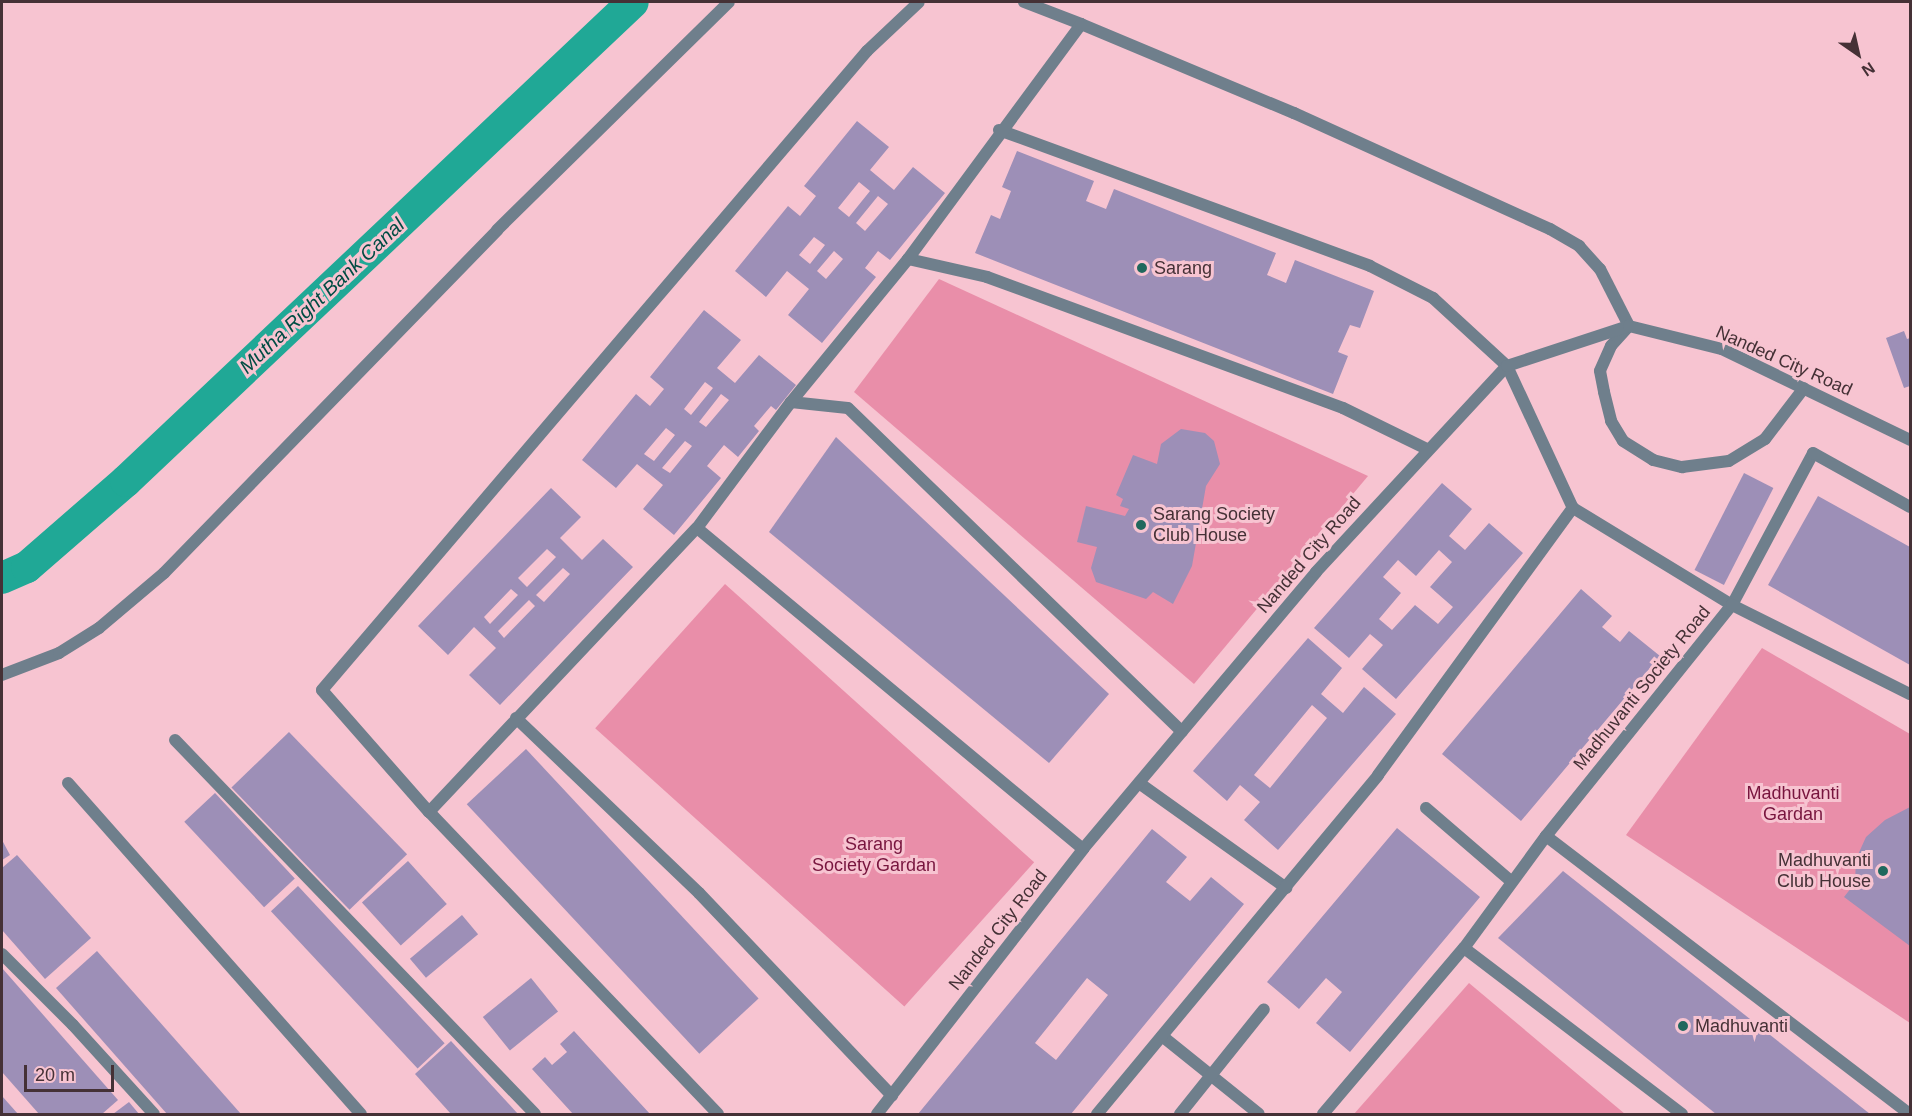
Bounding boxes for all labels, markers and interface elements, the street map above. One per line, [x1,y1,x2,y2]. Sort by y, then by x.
north arrow [1828,24,1888,84]
text: N [1859,59,1878,80]
water label: Mutha Right Bank Canal [235,213,409,379]
place label: Sarang [1154,257,1212,279]
marker: Sarang [1135,261,1149,275]
street label: Nanded City Road [1712,321,1856,401]
street label: Nanded City Road [1253,492,1365,618]
place label: Sarang Society Club House [1153,504,1275,546]
marker: Sarang Society Club House [1134,518,1148,532]
street label: Madhuvanti Society Road [1569,601,1715,775]
park label: Madhuvanti Gardan [1746,783,1840,826]
park label: Sarang Society Gardan [812,834,936,876]
place label: Madhuvanti Club House [1777,850,1871,892]
marker: Madhuvanti Club House [1876,864,1890,878]
street label: Nanded City Road [944,865,1052,995]
place label: Madhuvanti [1695,1015,1788,1037]
marker: Madhuvanti [1676,1019,1690,1033]
scale bar [27,1053,117,1091]
text: 20 m [35,1065,75,1085]

